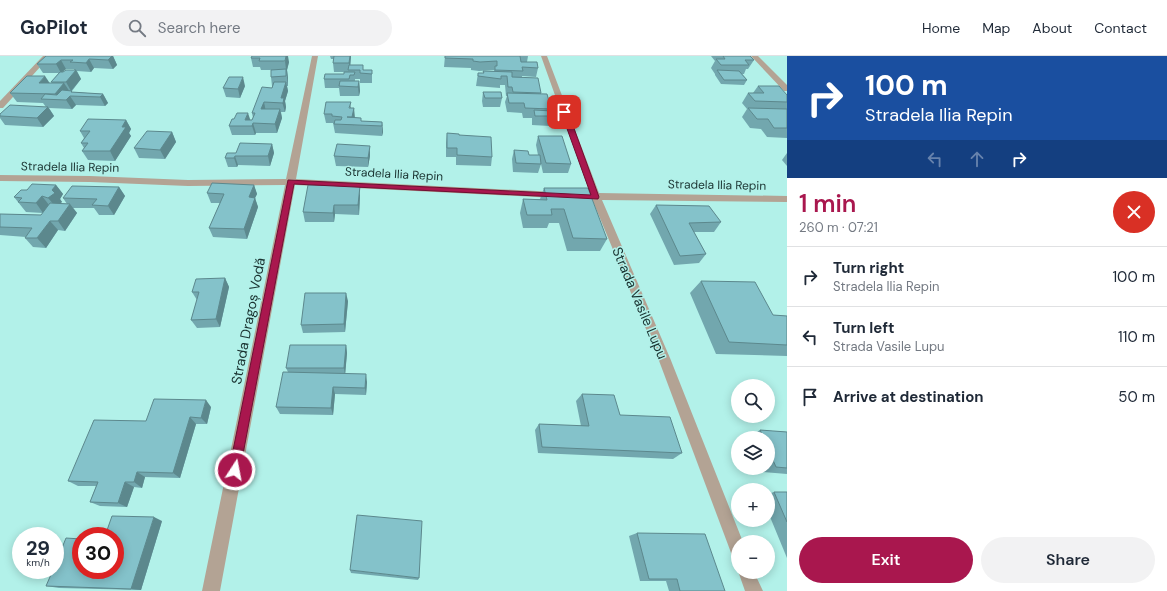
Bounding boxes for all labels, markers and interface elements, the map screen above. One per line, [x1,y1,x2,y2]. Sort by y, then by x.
search box [112,10,392,46]
text: GoPilot [20,15,88,40]
icon: search [126,17,148,39]
text: Search here [158,18,241,38]
text: Home [922,19,960,37]
text: Map [982,19,1010,37]
text: About [1032,19,1072,37]
text: Contact [1094,19,1147,37]
text: 100 m [865,67,948,104]
icon: right [799,72,851,124]
pin [547,95,581,129]
icon: arrive [553,101,575,123]
text: Stradela Ilia Repin [865,103,1012,127]
icon: left [924,148,946,170]
icon: ahead [966,148,988,170]
icon: right [1008,148,1030,170]
street label: Stradela Ilia Repin [21,158,119,176]
street label: Stradela Ilia Repin [344,163,444,185]
street label: Stradela Ilia Repin [668,176,766,194]
text: 1 min [799,188,856,219]
button: close [1113,191,1155,233]
text: 260 m · 07:21 [799,219,878,236]
street label: Strada Vasile Lupu [608,244,672,362]
street label: Strada Dragoș Vodă [227,256,269,386]
text: Turn right [833,258,904,278]
icon: right [799,266,821,288]
text: 100 m [1112,267,1155,287]
text: Stradela Ilia Repin [833,278,940,295]
text: Turn left [833,318,894,338]
icon: left [799,326,821,348]
text: 110 m [1118,327,1155,347]
text: Strada Vasile Lupu [833,338,945,355]
map controls [731,379,775,579]
button: search [731,379,775,423]
icon: arrive [799,386,821,408]
text: Arrive at destination [833,387,984,407]
text: 50 m [1118,387,1155,407]
button: layers [731,431,775,475]
position arrow [214,449,256,491]
button: + [731,483,775,527]
speed limit sign: 30 [72,527,124,579]
text: 29 [26,535,50,561]
button: − [731,535,775,579]
button: Exit [799,537,973,583]
button: Share [981,537,1155,583]
text: km/h [26,556,50,569]

